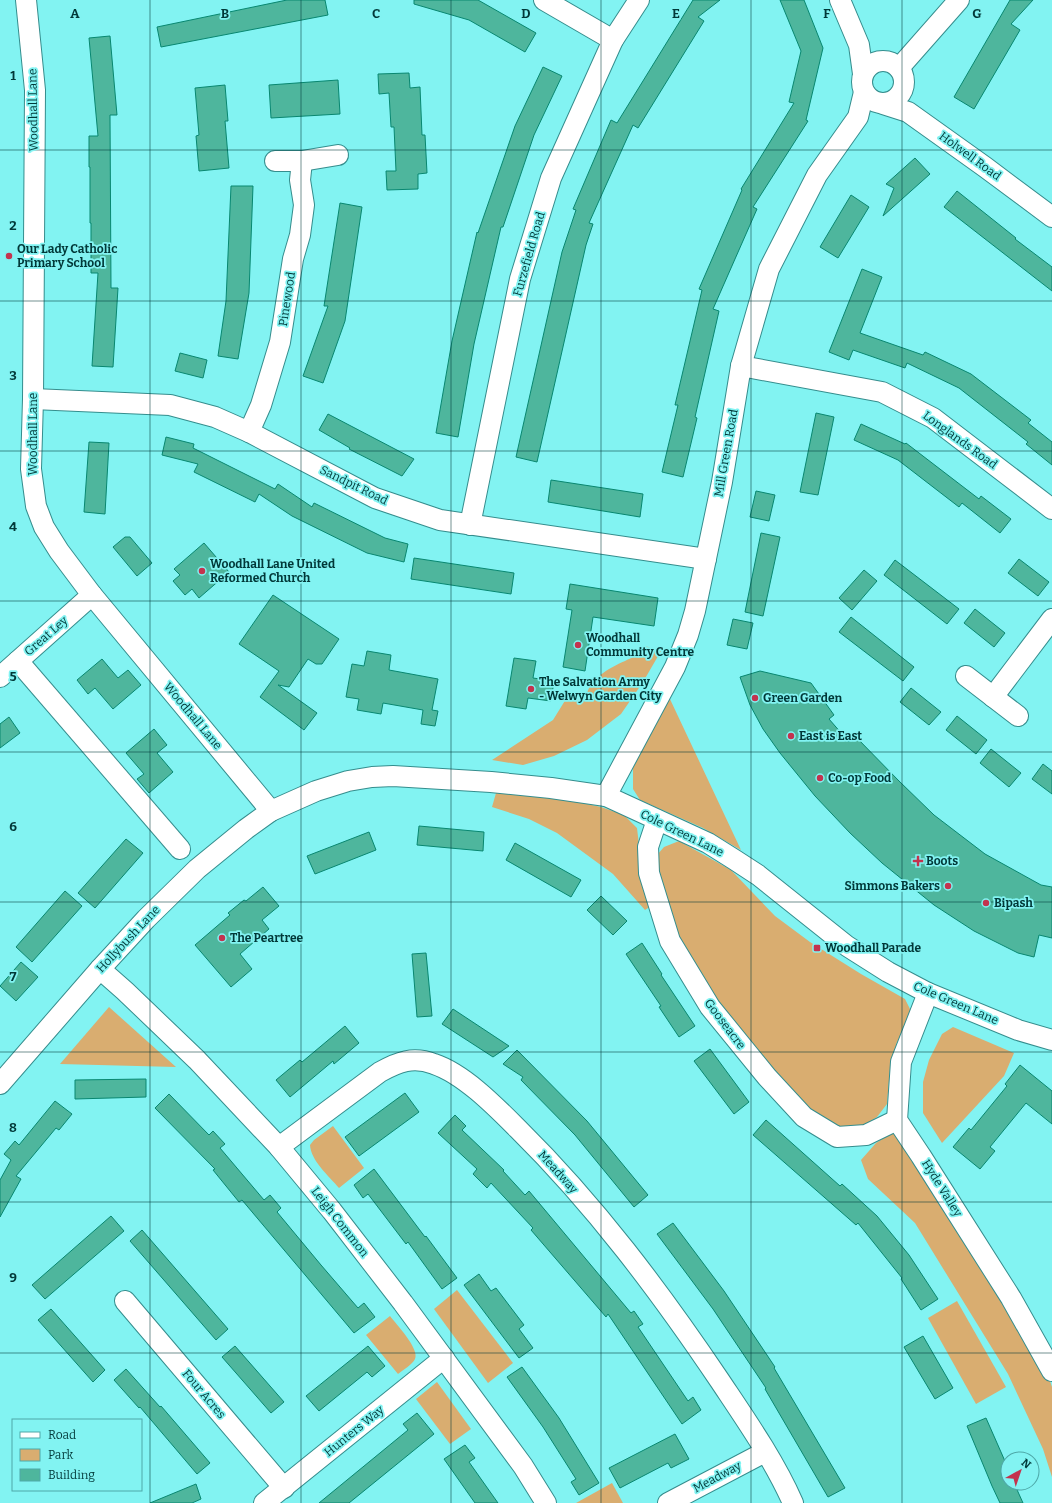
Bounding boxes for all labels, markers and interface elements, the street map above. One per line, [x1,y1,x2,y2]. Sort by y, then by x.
text: A [70,6,80,21]
text: B [221,6,229,21]
text: C [372,6,380,21]
text: D [521,6,531,21]
text: E [672,6,680,21]
text: F [823,6,831,21]
text: G [972,6,982,21]
text: 1 [10,68,16,83]
street label: Woodhall Lane [25,68,41,152]
street label: Holwell Road [936,129,1004,183]
street label: Furzefield Road [510,210,548,298]
text: 2 [9,218,17,233]
place label: Our Lady Catholic Primary School [17,242,117,270]
marker: Our Lady Catholic Primary School [4,251,14,261]
street label: Pinewood [276,271,298,327]
text: 3 [9,368,17,383]
street label: Woodhall Lane [26,393,40,475]
street label: Mill Green Road [711,408,741,498]
street label: Longlands Road [920,408,1000,472]
street label: Sandpit Road [318,463,390,507]
text: 4 [9,519,17,534]
place label: Woodhall Lane United Reformed Church [210,557,336,585]
marker: Woodhall Lane United Reformed Church [197,566,207,576]
street label: Great Ley [21,613,71,659]
place label: Woodhall Community Centre [586,631,695,659]
marker: Woodhall Community Centre [573,640,583,650]
text: 5 [9,669,17,684]
place label: The Salvation Army - Welwyn Garden City [539,675,662,703]
street label: Woodhall Lane [161,680,225,752]
marker: The Salvation Army - Welwyn Garden City [526,684,536,694]
place label: Green Garden [763,691,843,705]
marker: Green Garden [750,693,760,703]
place label: East is East [799,729,862,743]
marker: East is East [786,731,796,741]
place label: Co-op Food [828,771,892,785]
marker: Co-op Food [815,773,825,783]
street label: Cole Green Lane [638,807,726,859]
text: 6 [9,819,17,834]
place label: Boots [926,854,958,868]
marker: Boots [913,856,923,866]
place label: Simmons Bakers [844,879,940,893]
marker: Simmons Bakers [943,881,953,891]
place label: Bipash [994,896,1033,910]
marker: Bipash [981,898,991,908]
street label: Hollybush Lane [93,903,163,975]
place label: The Peartree [230,931,304,945]
marker: The Peartree [217,933,227,943]
place label: Woodhall Parade [825,941,922,955]
marker: Woodhall Parade [812,943,822,953]
text: 7 [10,969,17,984]
street label: Cole Green Lane [911,979,1001,1027]
street label: Gooseacre [702,996,748,1052]
text: 8 [9,1120,17,1135]
street label: Meadway [535,1148,581,1197]
street label: Hyde Valley [919,1157,965,1220]
street label: Leigh Common [308,1184,372,1260]
text: 9 [9,1270,17,1285]
street label: Four Acres [179,1367,229,1422]
street label: Hunters Way [321,1402,387,1459]
legend [12,1419,142,1491]
text: Road [48,1428,76,1442]
text: Park [48,1448,74,1462]
north arrow [1000,1451,1040,1491]
text: N [1019,1456,1034,1472]
street label: Meadway [691,1458,744,1495]
text: Building [48,1468,95,1482]

